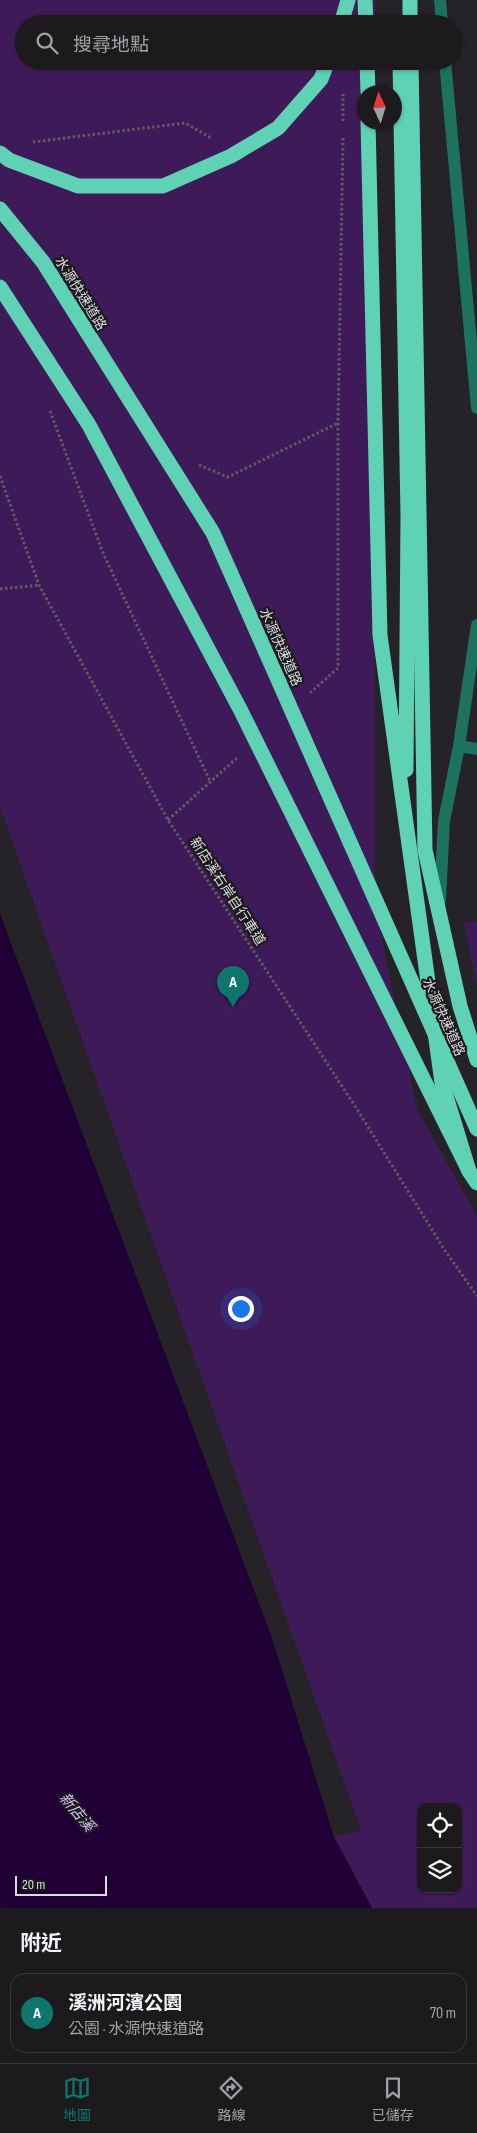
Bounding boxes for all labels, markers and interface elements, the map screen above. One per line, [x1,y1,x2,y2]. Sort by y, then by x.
search box [15,15,462,70]
icon: search [33,29,61,57]
text: 搜尋地點 [73,34,149,57]
north arrow [357,85,402,130]
street label: 水源快速道路 [51,253,110,333]
street label: 水源快速道路 [256,605,305,689]
street label: 新店溪右岸自行車道 [186,834,269,949]
pin: A [217,966,249,1007]
street label: 水源快速道路 [419,975,468,1059]
your location [228,1296,254,1322]
water label: 新店溪 [55,1789,100,1837]
map controls [417,1803,462,1893]
button: locate [417,1803,462,1848]
button: layers [417,1848,462,1893]
scale bar [15,1873,108,1896]
text: 20 m [22,1876,45,1893]
text: 附近 [20,1931,62,1956]
text: 溪洲河濱公園 [68,1992,182,2015]
text: A [33,2004,41,2023]
text: 70 m [430,2004,456,2023]
text: 公園 · 水源快速道路 [68,2020,204,2039]
tab: 地圖 [63,2074,91,2124]
tab: 路線 [217,2074,245,2124]
tab: 已儲存 [372,2074,414,2124]

